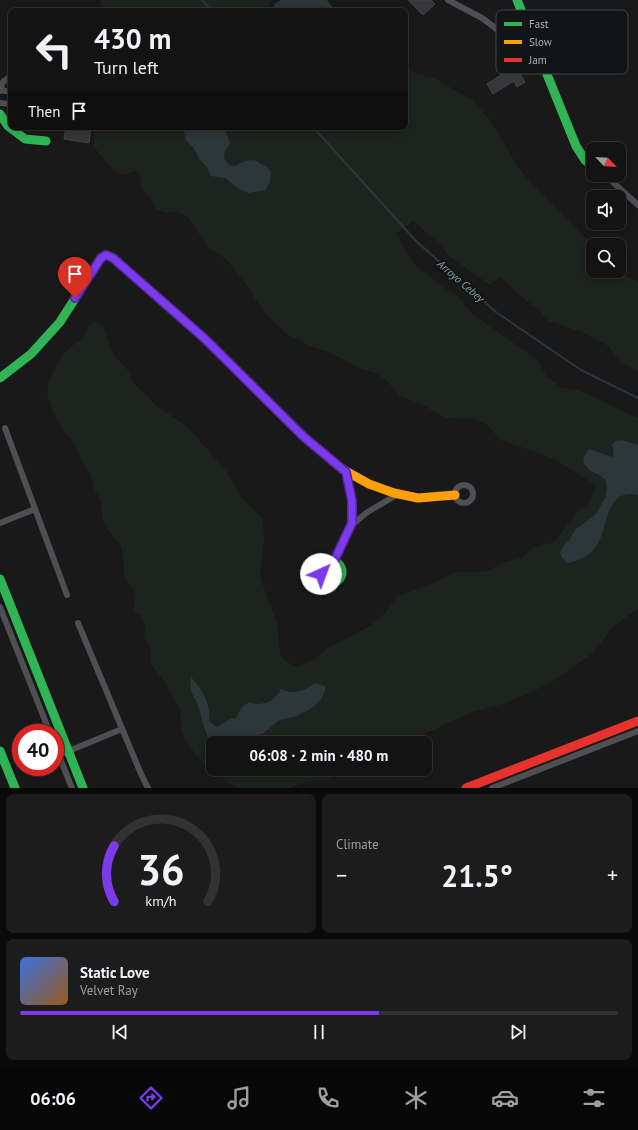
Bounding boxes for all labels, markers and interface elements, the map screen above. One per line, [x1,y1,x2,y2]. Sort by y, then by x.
legend [496,10,628,74]
text: Fast [529,17,549,31]
text: 430 m [94,20,171,57]
icon: left [28,24,80,76]
text: Slow [529,35,552,49]
text: Jam [528,53,547,67]
text: Turn left [94,56,159,79]
icon: arrive [68,100,90,122]
text: Then [28,102,60,121]
north arrow [586,142,626,182]
map controls [586,142,626,278]
button: sound [586,190,626,230]
button: search [586,238,626,278]
water label: Arroyo Cebey [434,256,488,306]
pin [58,257,92,298]
icon: arrive [64,263,86,285]
position arrow [300,553,342,595]
speed limit sign: 40 [12,724,64,776]
text: 06:08 · 2 min · 480 m [250,746,388,765]
text: Climate [336,836,379,853]
text: 36 [137,842,185,895]
text: 21.5° [441,856,513,895]
text: − [336,861,347,889]
text: + [607,861,618,889]
text: km/h [145,890,177,909]
text: Static Love [80,963,150,982]
text: Velvet Ray [80,982,138,999]
icon: previous [109,1021,131,1043]
icon: pause [308,1021,330,1043]
icon: next [507,1021,529,1043]
icon: directions [137,1084,165,1112]
icon: music [225,1084,253,1112]
icon: phone [314,1084,342,1112]
icon: climate [402,1084,430,1112]
icon: car [491,1084,519,1112]
icon: filters [580,1084,608,1112]
text: 06:06 [30,1087,76,1110]

